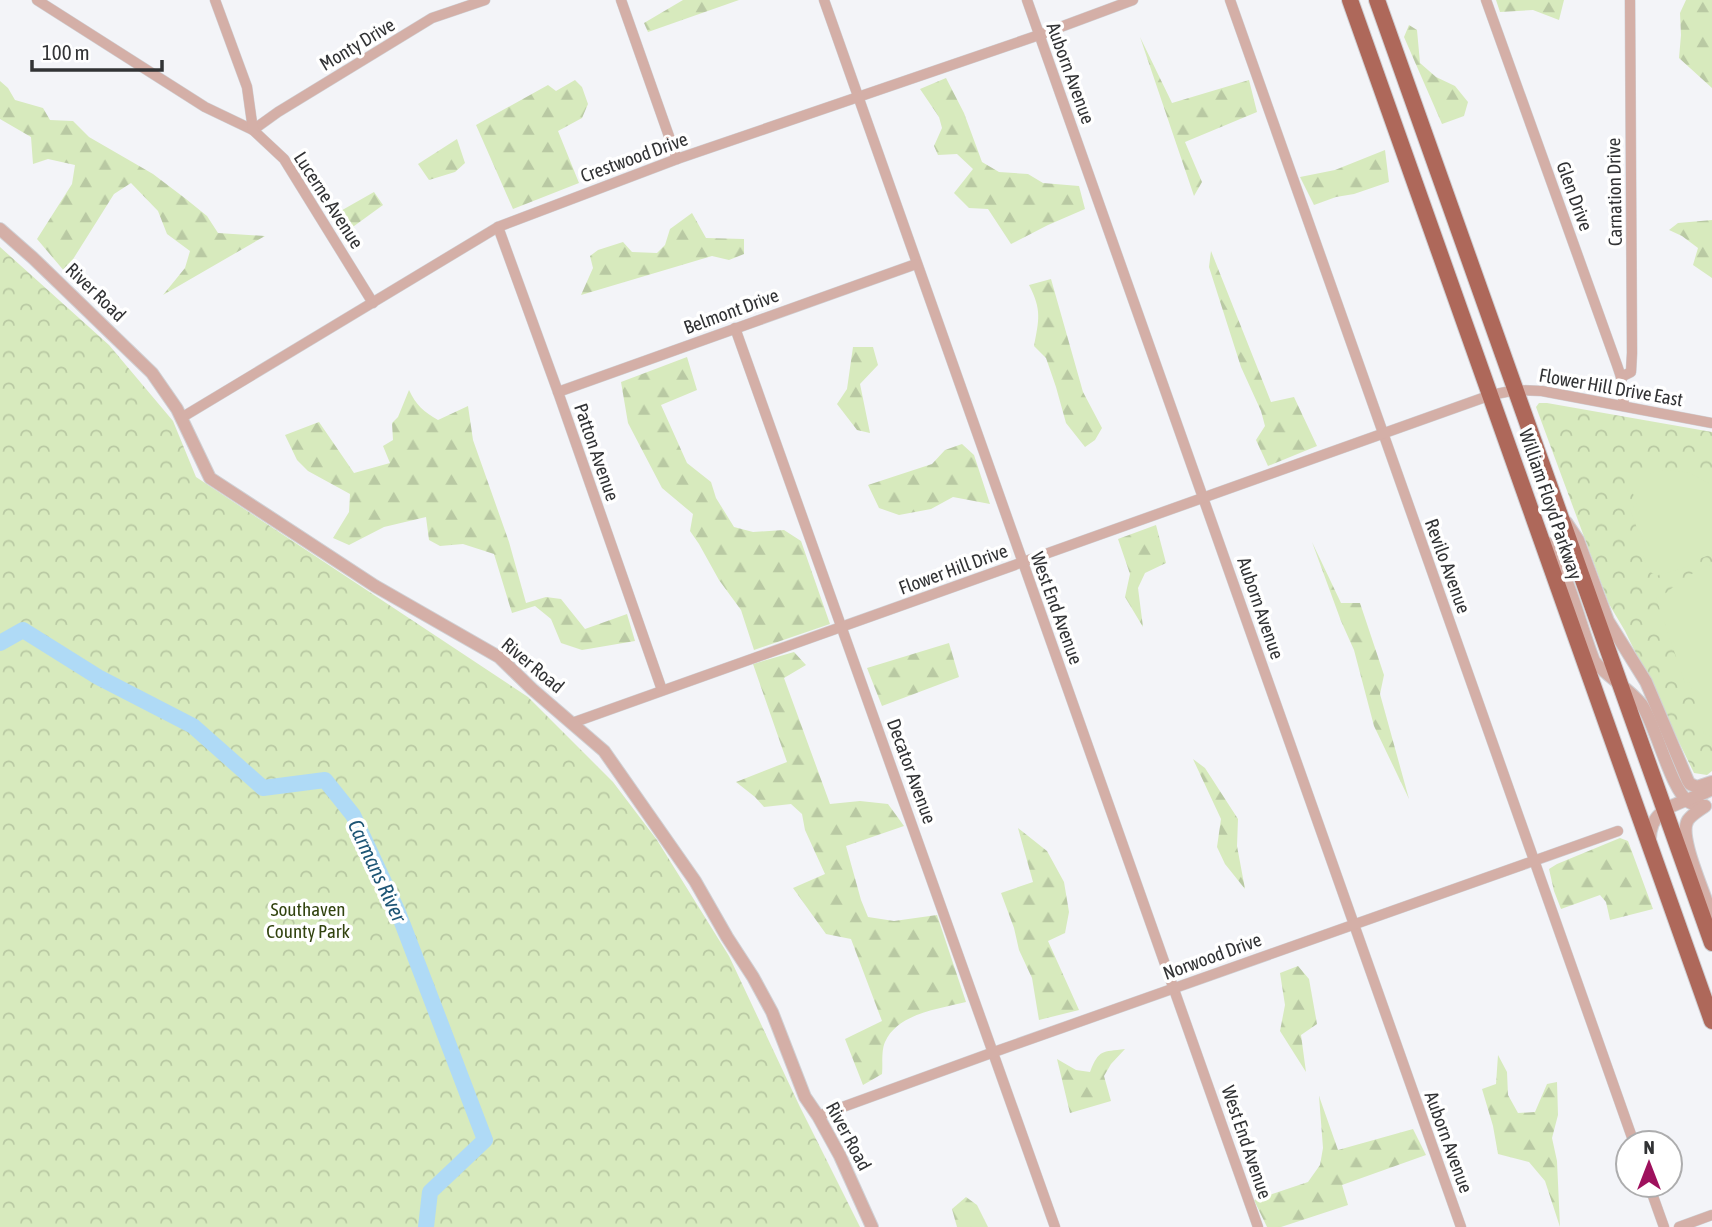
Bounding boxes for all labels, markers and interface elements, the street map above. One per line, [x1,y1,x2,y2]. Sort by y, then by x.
street label: Monty Drive [315,13,399,75]
street label: Auborn Avenue [1042,19,1100,127]
scale bar [32,28,161,72]
text: 100 m [42,40,90,64]
street label: Crestwood Drive [577,127,691,187]
street label: Carnation Drive [1602,138,1626,246]
street label: Lucerne Avenue [290,148,368,252]
street label: Glen Drive [1552,158,1598,234]
street label: River Road [62,258,130,326]
street label: Belmont Drive [681,284,781,338]
street label: Flower Hill Drive East [1537,363,1685,411]
street label: Patton Avenue [570,400,624,504]
street label: William Floyd Parkway [1515,426,1587,582]
street label: Revilo Avenue [1421,516,1475,616]
street label: Flower Hill Drive [896,539,1010,599]
street label: West End Avenue [1026,549,1088,667]
street label: Auborn Avenue [1233,554,1289,662]
street label: River Road [497,633,569,697]
street label: Decator Avenue [883,716,941,826]
water label: Carmans River [344,816,412,926]
park label: Southaven County Park [266,898,350,942]
street label: Norwood Drive [1160,928,1264,984]
street label: West End Avenue [1217,1083,1277,1201]
street label: Auborn Avenue [1420,1088,1478,1196]
street label: River Road [822,1098,876,1174]
north arrow [1614,1129,1684,1199]
text: N [1643,1136,1655,1158]

